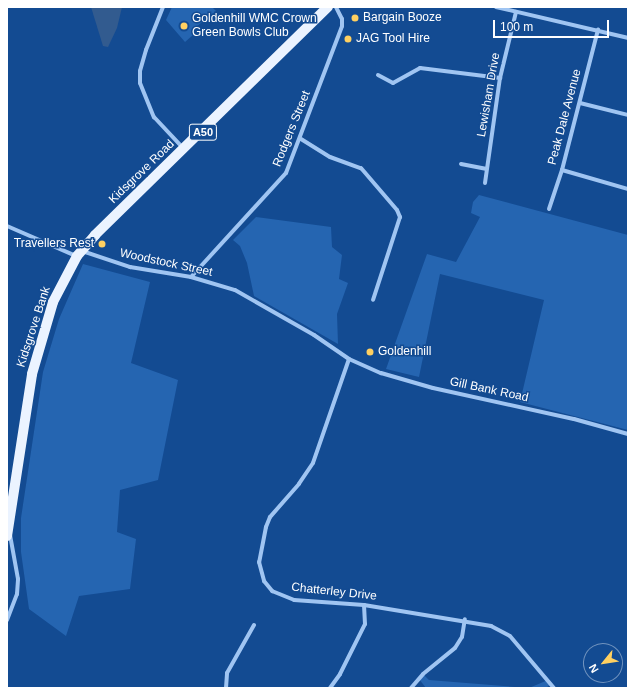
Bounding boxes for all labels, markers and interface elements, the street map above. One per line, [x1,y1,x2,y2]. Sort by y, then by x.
place label: Bargain Booze [363,11,442,25]
place label: Goldenhill WMC Crown Green Bowls Club [192,12,317,40]
scale bar [495,12,611,38]
marker: Bargain Booze [350,13,360,23]
text: 100 m [500,20,533,34]
marker: Goldenhill WMC Crown Green Bowls Club [179,21,189,31]
place label: JAG Tool Hire [356,32,430,46]
marker: JAG Tool Hire [343,34,353,44]
street label: Lewisham Drive [474,52,504,138]
street label: Peak Dale Avenue [545,67,585,167]
street label: Rodgers Street [270,89,314,169]
road number: A50 [188,123,218,141]
street label: Kidsgrove Road [106,137,178,207]
place label: Travellers Rest [14,237,94,251]
marker: Travellers Rest [97,239,107,249]
street label: Woodstock Street [118,246,214,280]
street label: Kidsgrove Bank [14,285,54,369]
place label: Goldenhill [378,345,431,359]
marker: Goldenhill [365,347,375,357]
street label: Gill Bank Road [448,375,530,405]
street label: Chatterley Drive [290,580,378,604]
north arrow [583,643,623,683]
text: N [586,662,601,675]

